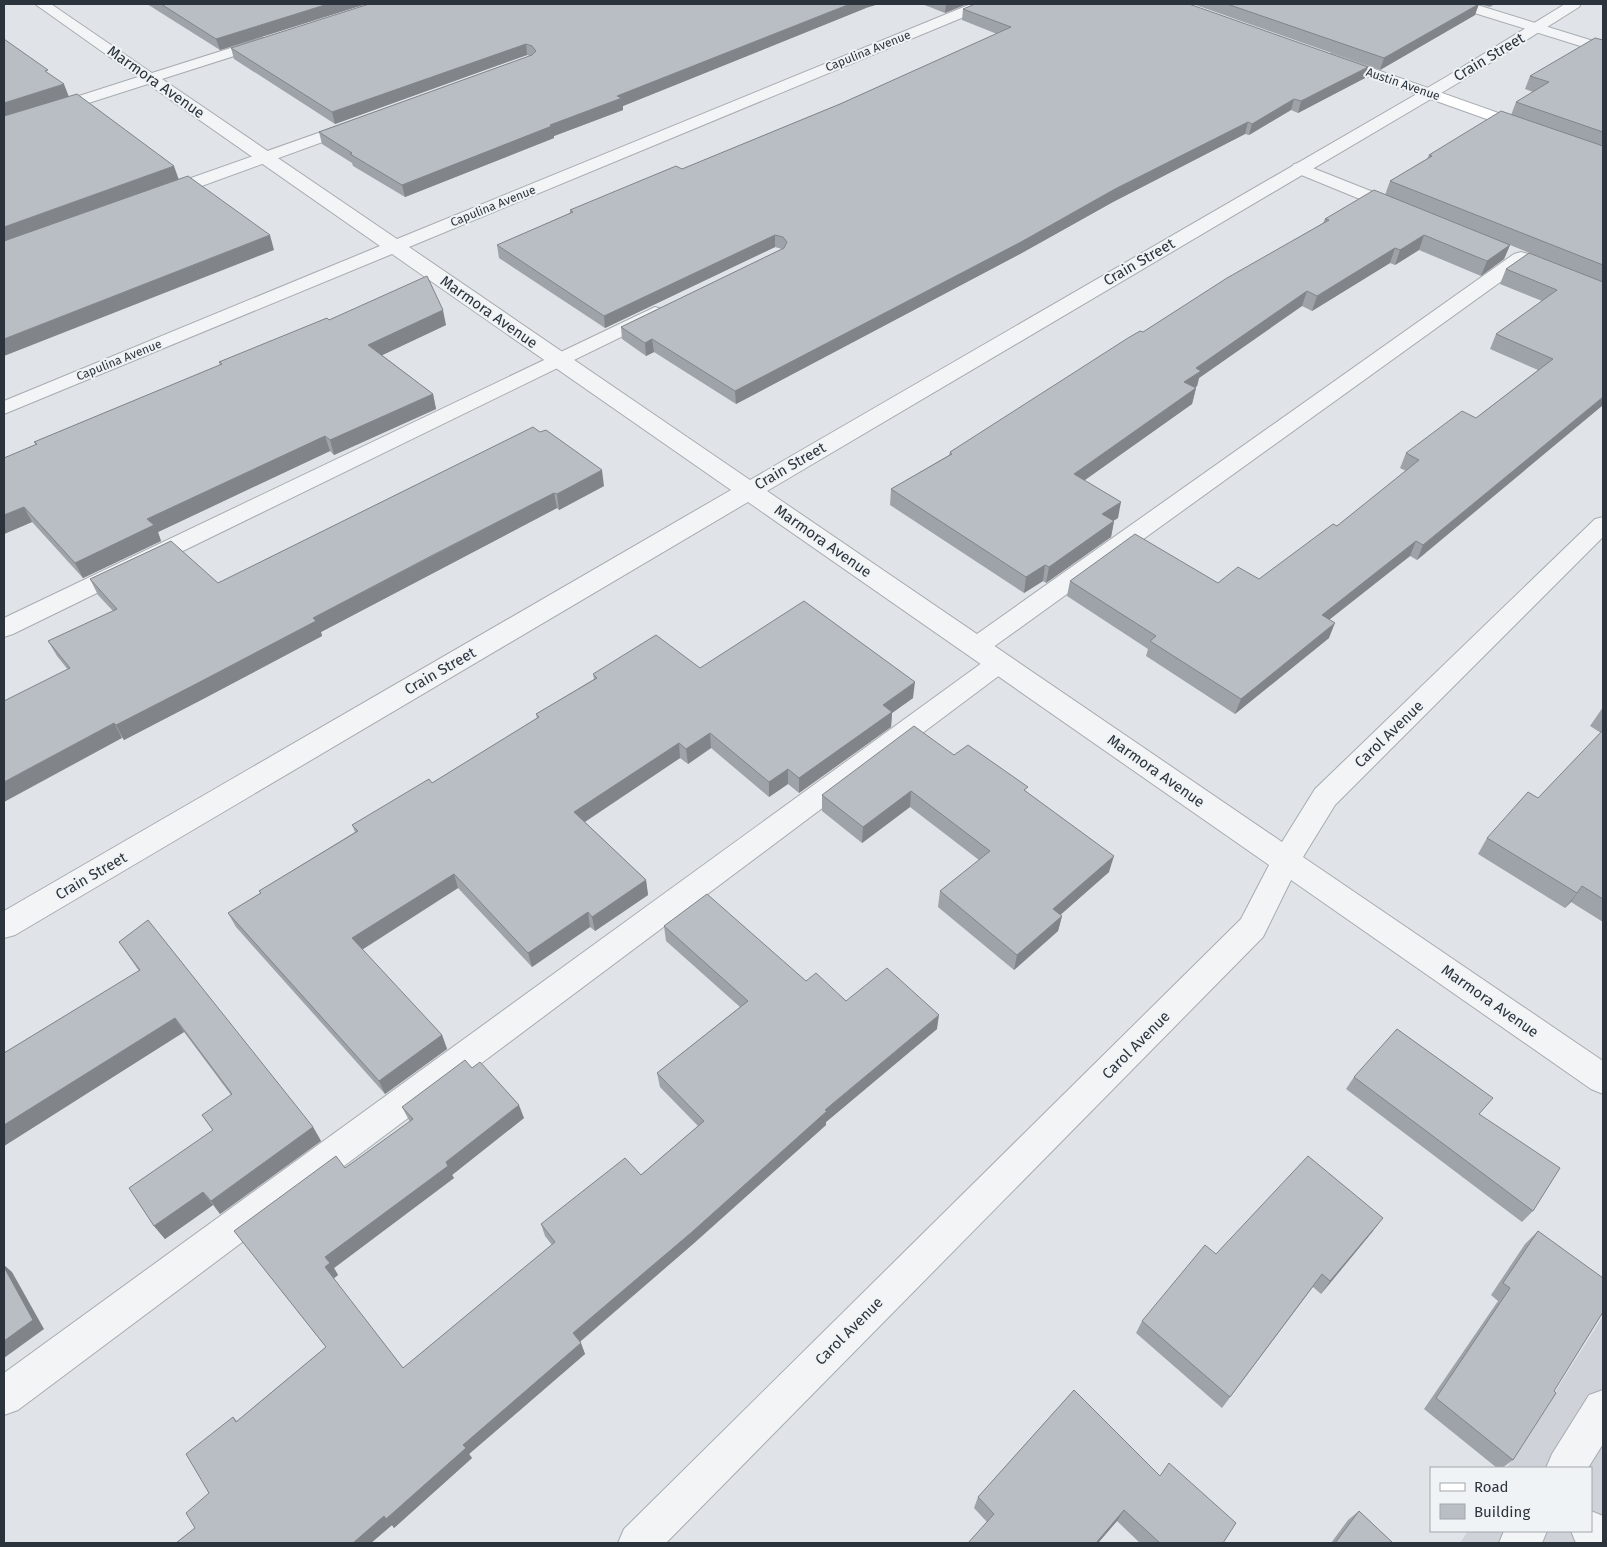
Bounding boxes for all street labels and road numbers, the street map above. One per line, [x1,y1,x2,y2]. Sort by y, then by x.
street label: Capulina Avenue [823,28,913,74]
street label: Crain Street [1450,29,1528,85]
street label: Marmora Avenue [104,42,208,122]
street label: Austin Avenue [1364,65,1442,103]
street label: Capulina Avenue [448,183,538,229]
street label: Crain Street [1100,234,1178,290]
street label: Marmora Avenue [437,272,541,352]
street label: Capulina Avenue [74,337,164,383]
street label: Crain Street [751,438,829,494]
street label: Marmora Avenue [771,501,875,581]
street label: Crain Street [401,643,479,699]
street label: Carol Avenue [1351,697,1427,771]
street label: Marmora Avenue [1104,731,1208,811]
street label: Crain Street [52,848,130,904]
street label: Marmora Avenue [1438,961,1542,1041]
street label: Carol Avenue [1098,1007,1174,1083]
street label: Carol Avenue [811,1293,887,1369]

